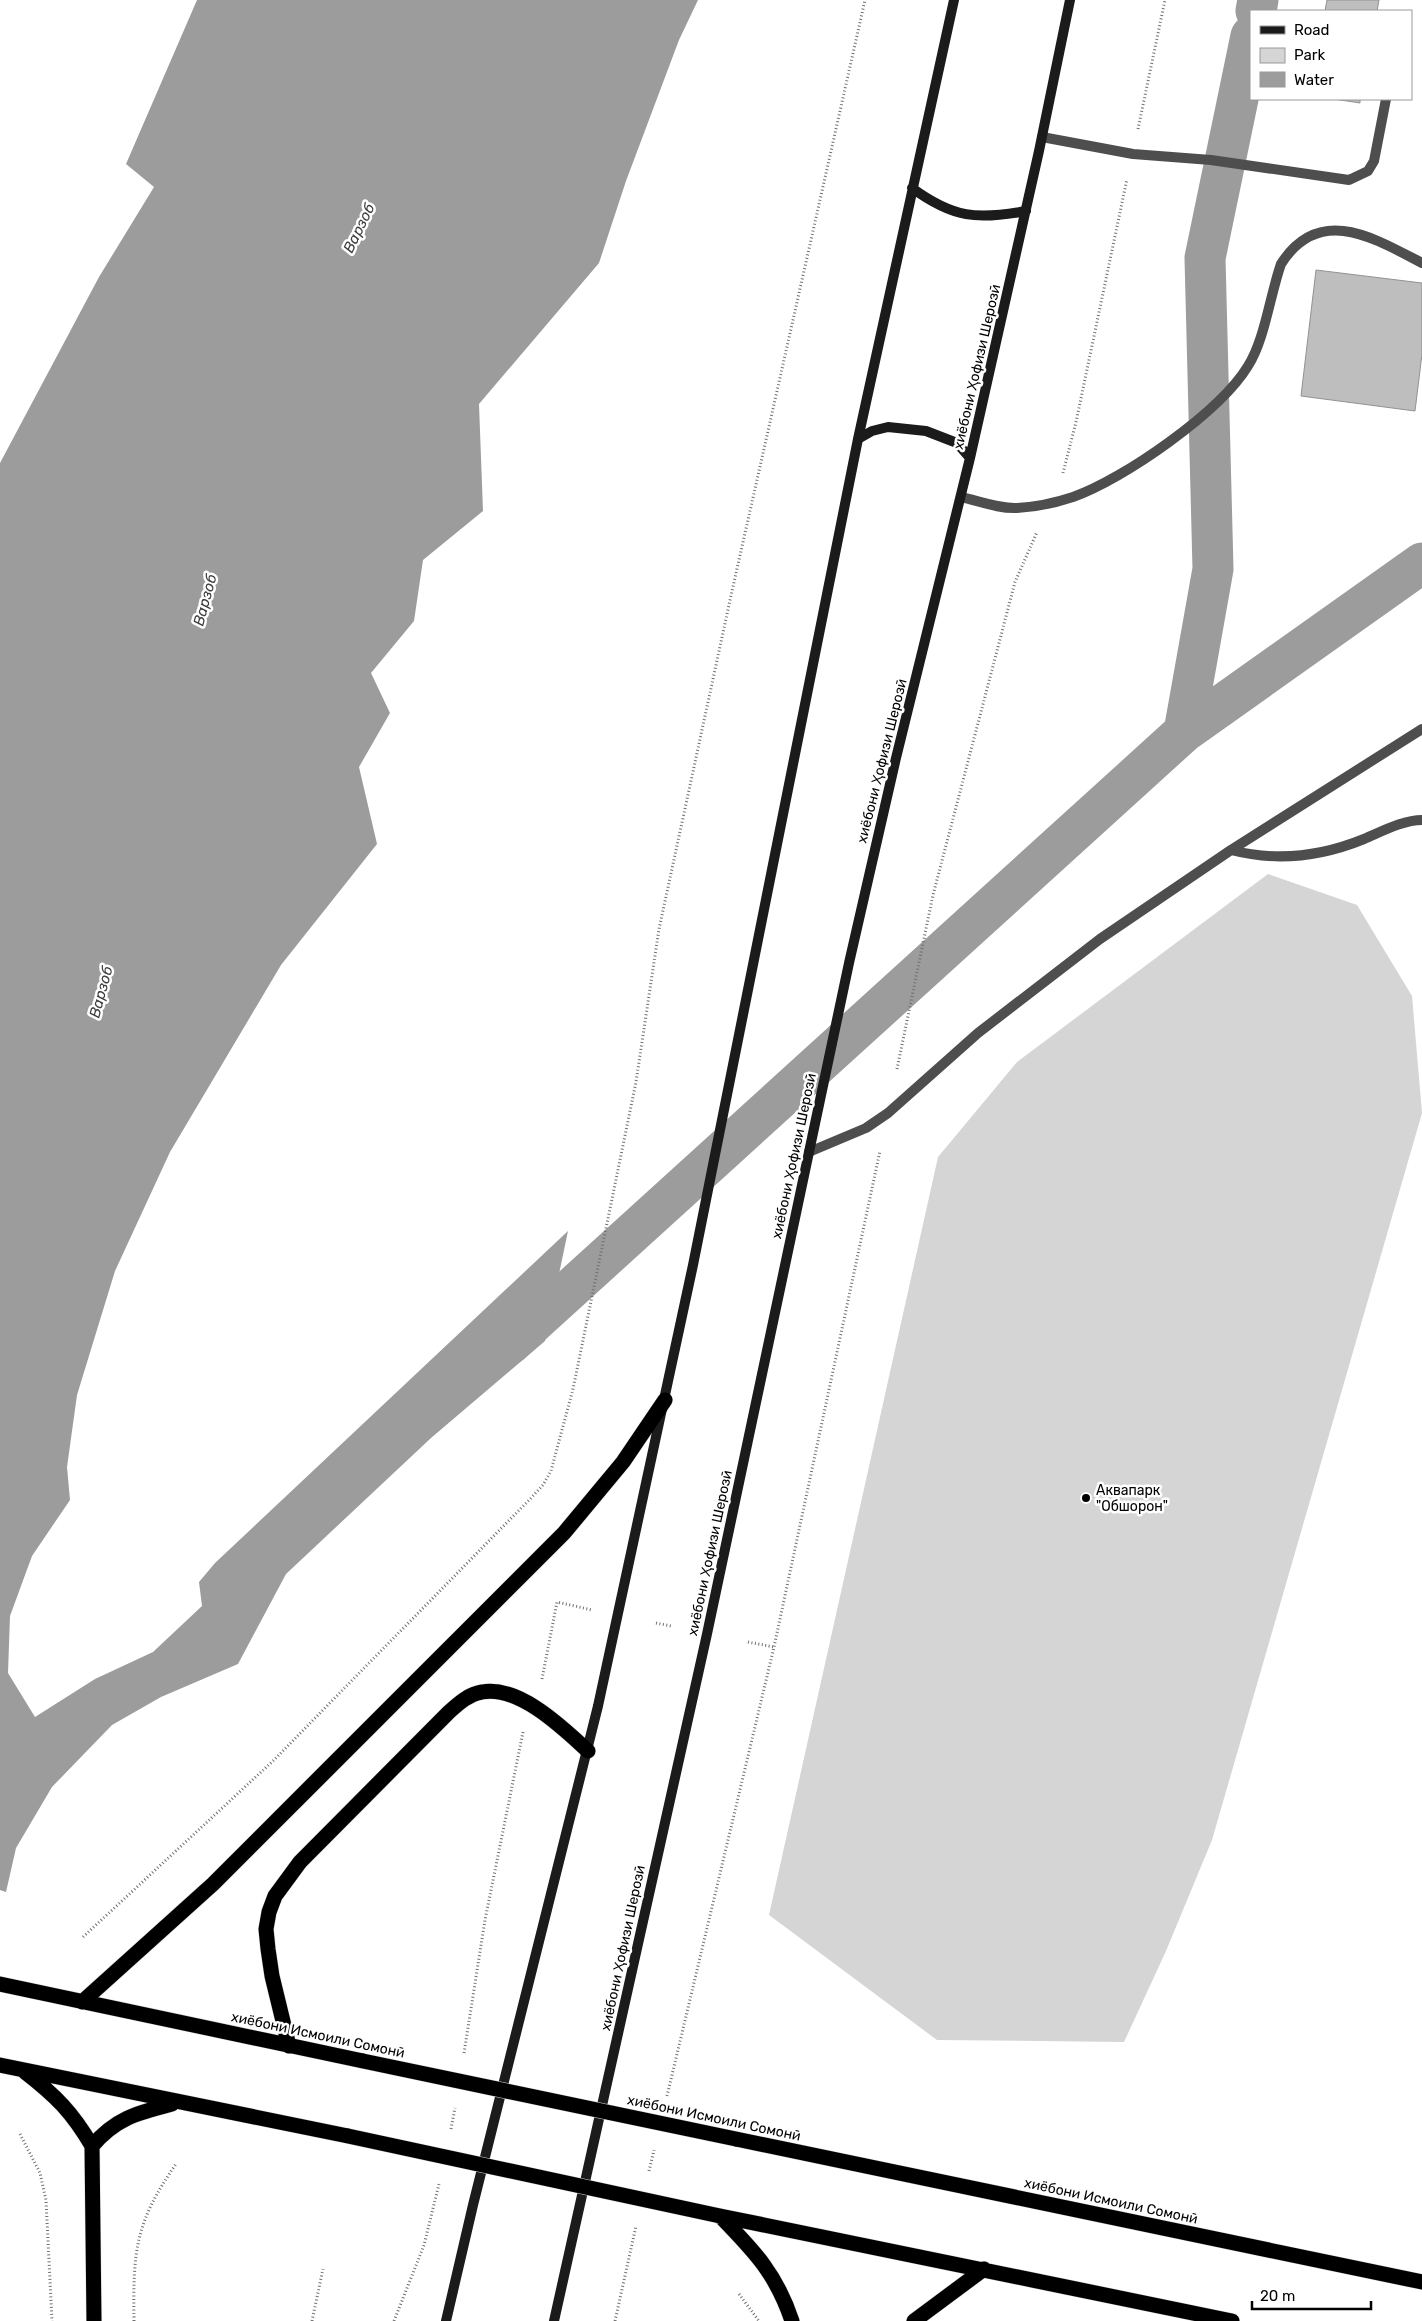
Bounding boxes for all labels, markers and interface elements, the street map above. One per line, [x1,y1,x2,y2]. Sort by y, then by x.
legend [1250,10,1412,100]
text: Road [1294,21,1330,39]
text: Park [1294,46,1325,64]
text: Water [1294,71,1334,89]
water label: Варзоб [339,200,379,256]
street label: хиёбони Ҳофизи Шерозӣ [950,283,1004,451]
water label: Варзоб [189,572,221,628]
street label: хиёбони Ҳофизи Шерозӣ [853,677,911,845]
water label: Варзоб [85,964,117,1020]
street label: хиёбони Ҳофизи Шерозӣ [768,1072,820,1240]
street label: хиёбони Ҳофизи Шерозӣ [684,1469,736,1637]
place label: Аквапарк "Обшорон" [1096,1482,1168,1515]
marker: Аквапарк "Обшорон" [1080,1492,1092,1504]
street label: хиёбони Ҳофизи Шерозӣ [597,1864,649,2032]
street label: хиёбони Исмоили Сомонӣ [230,2008,406,2062]
street label: хиёбони Исмоили Сомонӣ [626,2091,802,2145]
street label: хиёбони Исмоили Сомонӣ [1023,2174,1199,2228]
scale bar [1252,2278,1371,2310]
text: 20 m [1260,2287,1295,2305]

